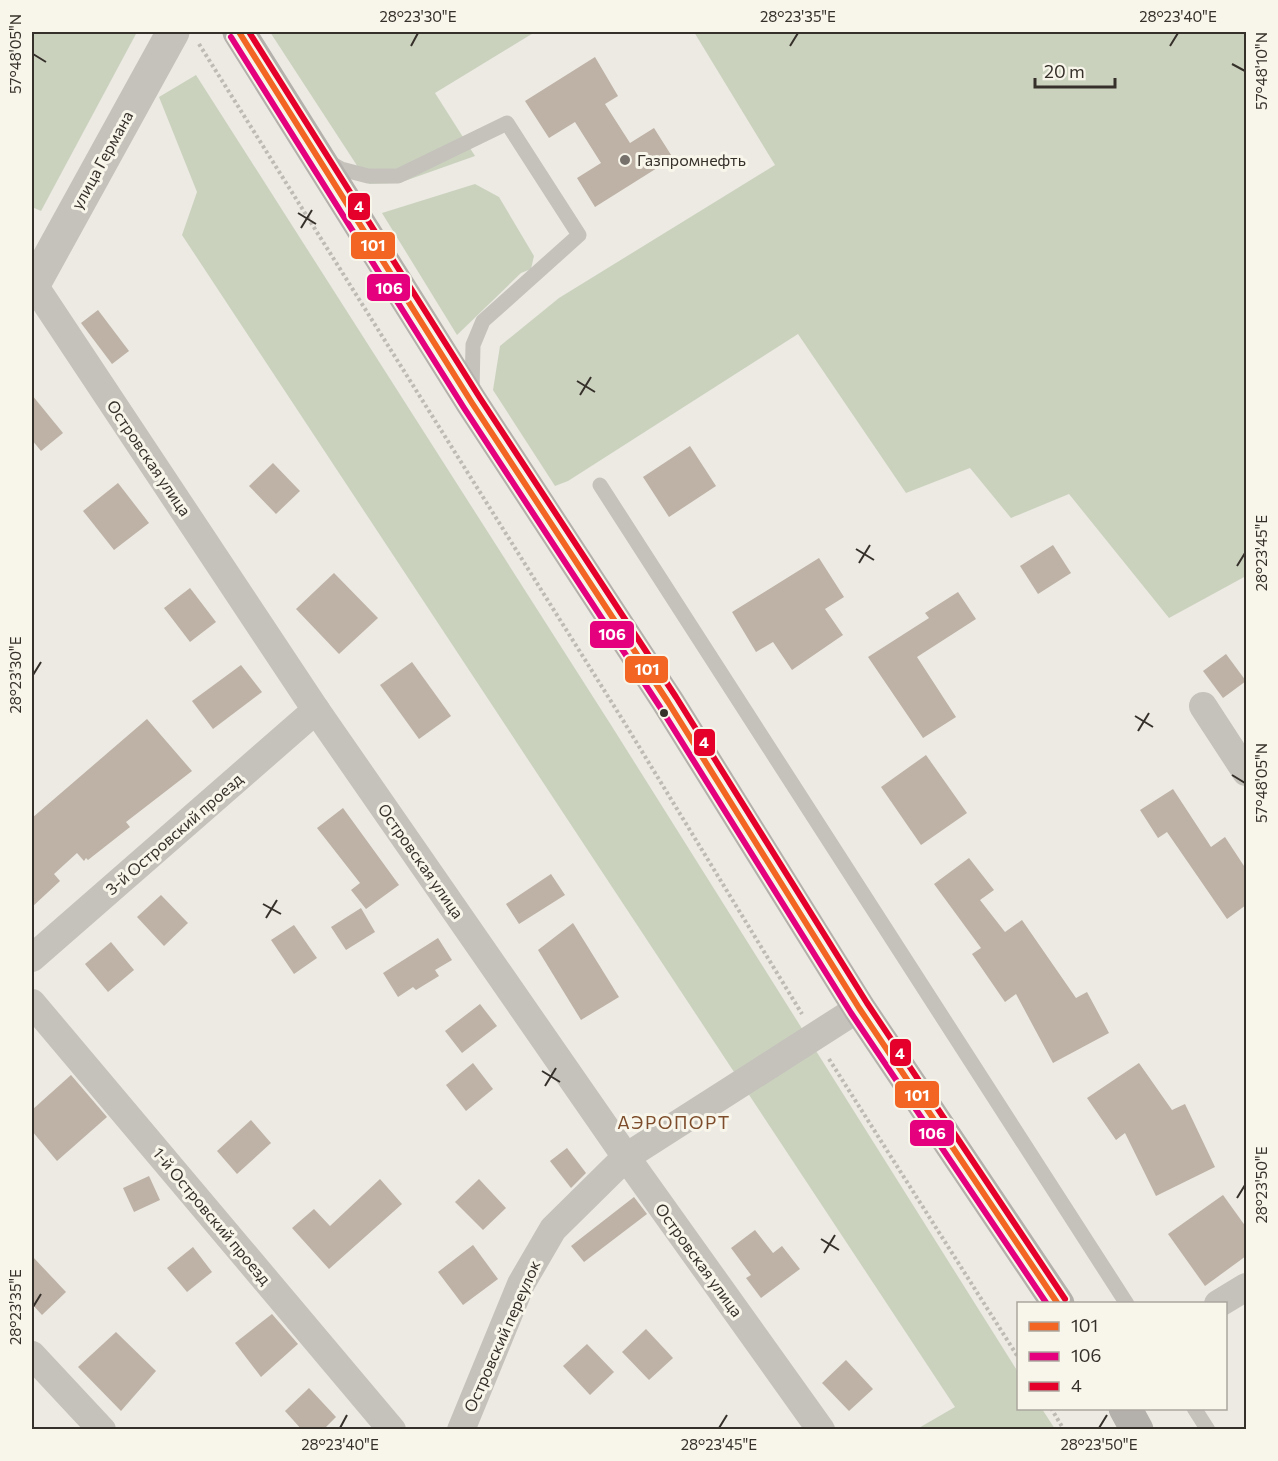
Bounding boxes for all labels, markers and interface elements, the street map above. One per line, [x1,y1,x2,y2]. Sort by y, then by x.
text: 28°23'30"E [379,7,457,25]
text: 28°23'35"E [760,7,836,25]
text: 28°23'40"E [1139,7,1217,25]
text: 57°48'05"N [6,14,24,94]
text: 57°48'10"N [1252,32,1270,110]
scale bar [1035,51,1114,89]
text: 20 m [1044,60,1085,82]
street label: улица Германа [67,107,136,212]
place label: Газпромнефть [637,150,746,169]
marker: Газпромнефть [618,153,632,167]
line badge: 4 [347,192,371,221]
text: 4 [354,196,364,215]
line badge: 101 [350,231,396,260]
text: 101 [360,235,386,254]
line badge: 106 [366,273,411,302]
text: 106 [375,278,403,297]
street label: Островская улица [104,396,195,519]
text: 28°23'45"E [1252,515,1270,591]
line badge: 106 [589,620,635,649]
text: 106 [598,624,626,643]
text: 28°23'30"E [6,636,24,714]
line badge: 101 [624,655,669,684]
text: 101 [634,659,660,678]
unlabelled marker [658,707,670,719]
line badge: 4 [693,728,716,757]
text: 4 [699,732,709,751]
text: 57°48'05"N [1252,743,1270,823]
street label: 3-й Островский проезд [101,768,247,898]
street label: Островская улица [375,800,468,922]
line badge: 4 [889,1038,912,1067]
text: 4 [895,1043,905,1062]
line badge: 101 [894,1080,940,1109]
text: 101 [904,1085,930,1104]
district label: АЭРОПОРТ [617,1111,731,1133]
line badge: 106 [909,1119,955,1147]
text: 106 [918,1123,946,1142]
street label: 1-й Островский проезд [149,1143,276,1289]
text: 28°23'50"E [1252,1146,1270,1224]
street label: Островская улица [652,1199,747,1320]
street label: Островский переулок [459,1257,544,1415]
text: 28°23'35"E [6,1269,24,1345]
legend [1017,1302,1227,1410]
text: 101 [1071,1314,1098,1336]
text: 106 [1071,1344,1101,1366]
text: 4 [1071,1374,1082,1396]
text: 28°23'40"E [301,1435,379,1453]
text: 28°23'45"E [681,1435,757,1453]
text: 28°23'50"E [1060,1435,1138,1453]

